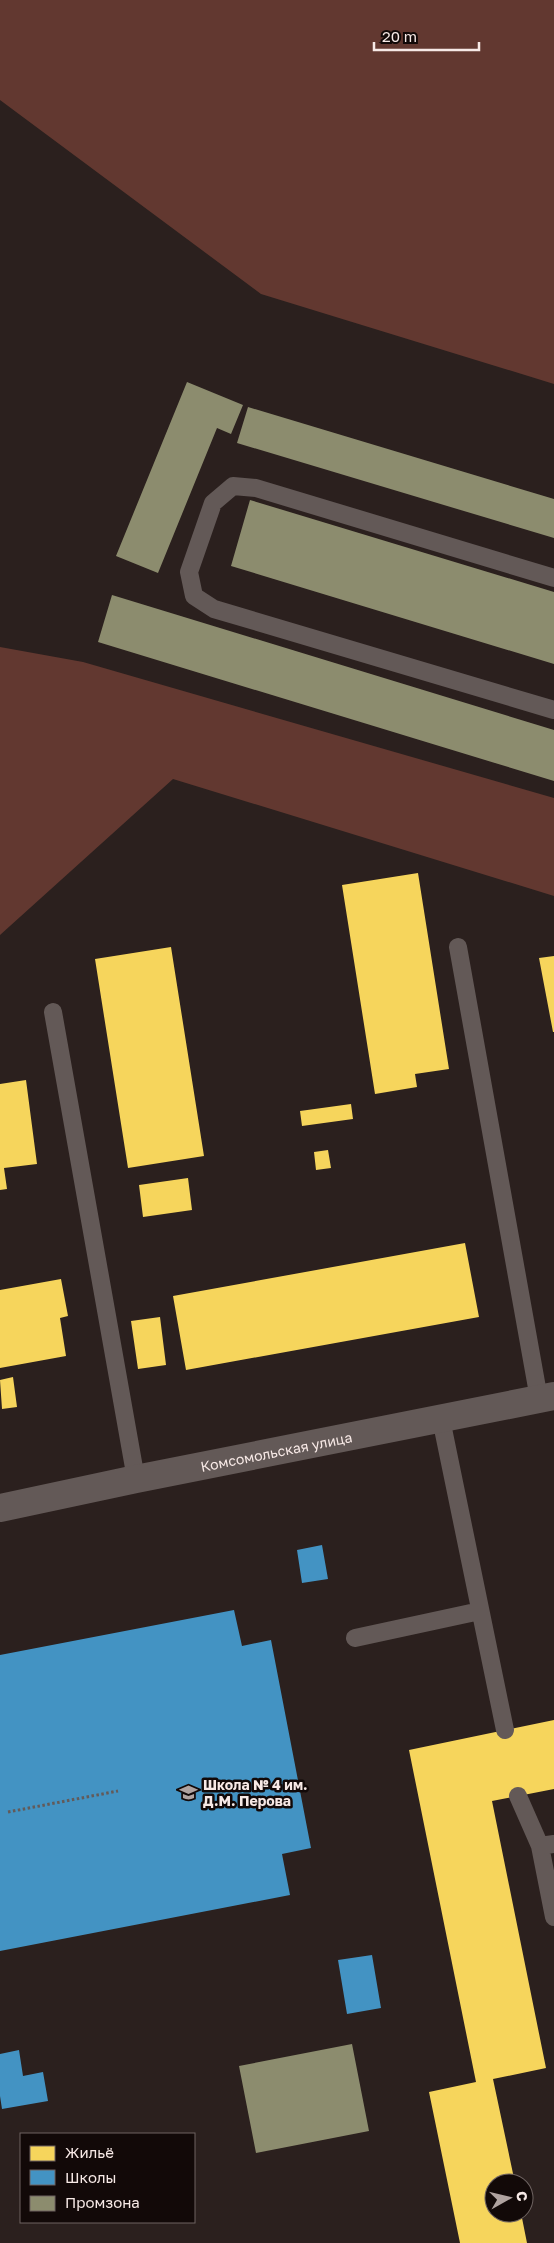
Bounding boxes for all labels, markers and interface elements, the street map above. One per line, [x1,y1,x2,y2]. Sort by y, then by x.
scale bar [374,20,479,52]
text: 20 m [382,27,417,45]
street label: Комсомольская улица [199,1428,353,1475]
place label: Школа № 4 им. Д.М. Перова [203,1776,307,1809]
school or university icon: Школа № 4 им. Д.М. Перова [179,1782,199,1802]
legend [20,2133,195,2223]
text: Жильё [65,2143,114,2161]
text: Школы [65,2168,116,2186]
north arrow [484,2173,534,2223]
text: С [513,2190,531,2202]
text: Промзона [65,2193,140,2211]

